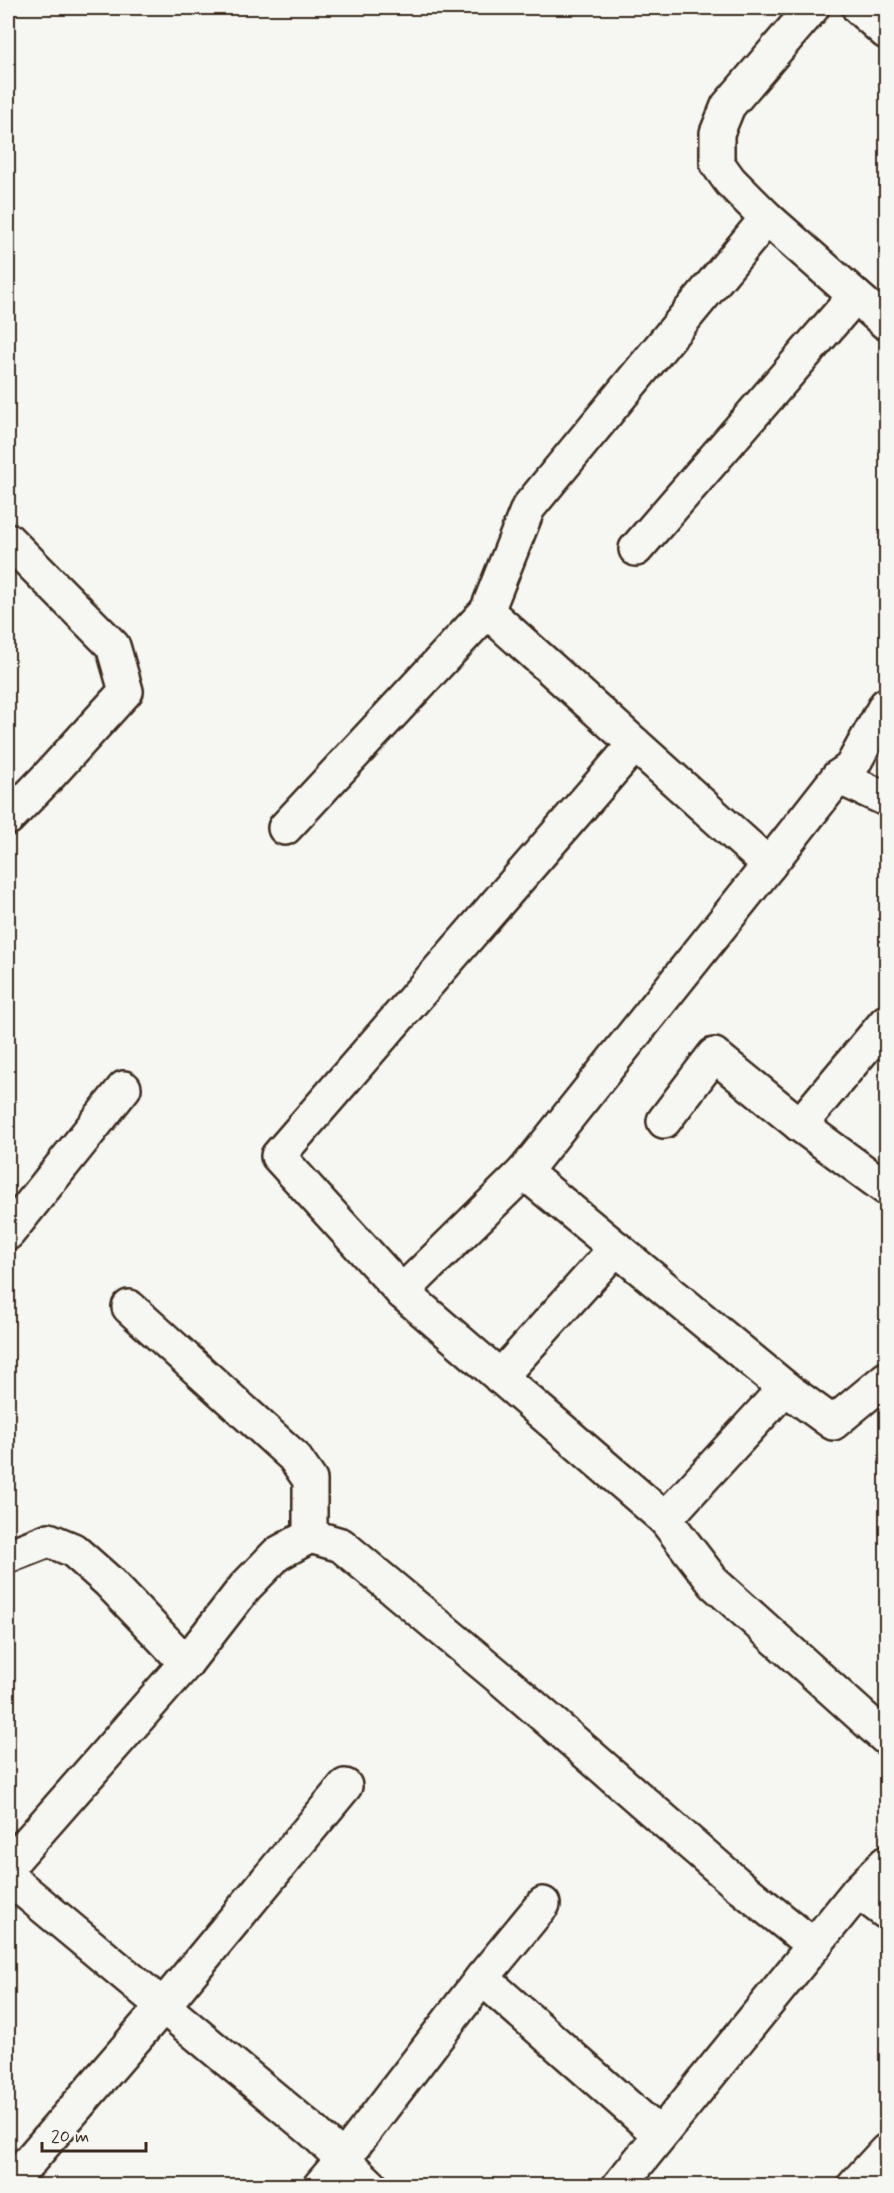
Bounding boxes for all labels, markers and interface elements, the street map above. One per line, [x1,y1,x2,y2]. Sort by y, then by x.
scale bar [42,2115,146,2153]
text: 20 m [51,2125,89,2149]

